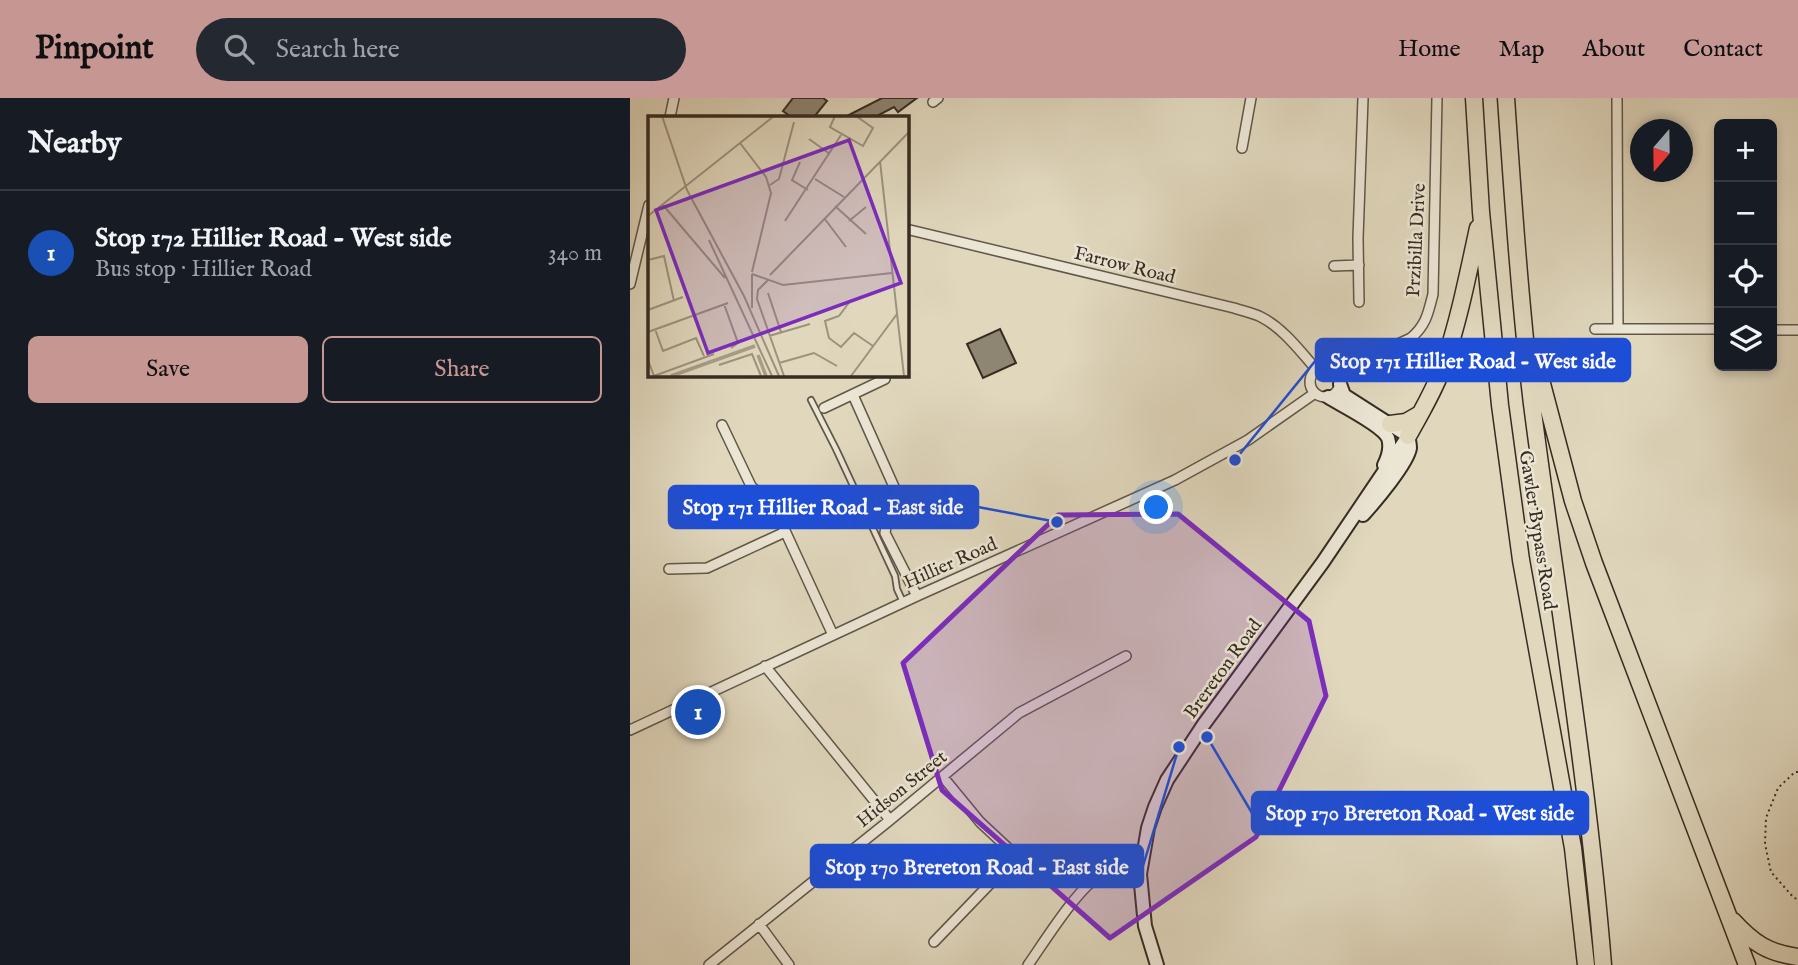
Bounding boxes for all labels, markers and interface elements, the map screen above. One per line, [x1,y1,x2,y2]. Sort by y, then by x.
search box [196,18,686,81]
text: Pinpoint [35,28,154,70]
icon: search [220,30,258,68]
text: Search here [276,33,400,66]
text: Home [1398,34,1461,65]
text: Map [1499,34,1545,65]
text: About [1583,34,1645,65]
text: Contact [1683,34,1763,65]
inset map [648,116,908,376]
north arrow [1630,119,1693,182]
map controls [1714,119,1777,371]
button: + [1714,119,1777,182]
text: Nearby [28,125,121,163]
street label: Przibilla Drive [1402,182,1432,298]
button: − [1714,182,1777,245]
text: Stop 172 Hillier Road - West side [95,222,451,255]
text: 1 [47,239,55,268]
text: 340 m [548,239,602,268]
street label: Farrow Road [1071,242,1178,290]
button: locate [1714,245,1777,308]
text: Bus stop · Hillier Road [95,255,312,284]
button: layers [1714,308,1777,371]
button: Save [28,336,308,403]
button: Share [322,336,602,403]
callout: Stop 171 Hillier Road - West side [1316,339,1630,381]
text: Stop 171 Hillier Road - West side [1330,349,1616,376]
street label: Gawler Bypass Road [1513,449,1562,613]
callout: Stop 171 Hillier Road - East side [669,486,978,528]
your location [1139,490,1173,524]
text: Stop 171 Hillier Road - East side [683,495,964,522]
street label: Hillier Road [900,532,1002,595]
street label: Brereton Road [1179,614,1268,724]
pin: 1 [675,686,721,738]
street label: Hidson Street [852,745,953,833]
callout: Stop 170 Brereton Road - West side [1252,792,1588,834]
text: Stop 170 Brereton Road - West side [1266,801,1575,828]
callout: Stop 170 Brereton Road - East side [811,845,1143,887]
text: Stop 170 Brereton Road - East side [825,855,1129,882]

